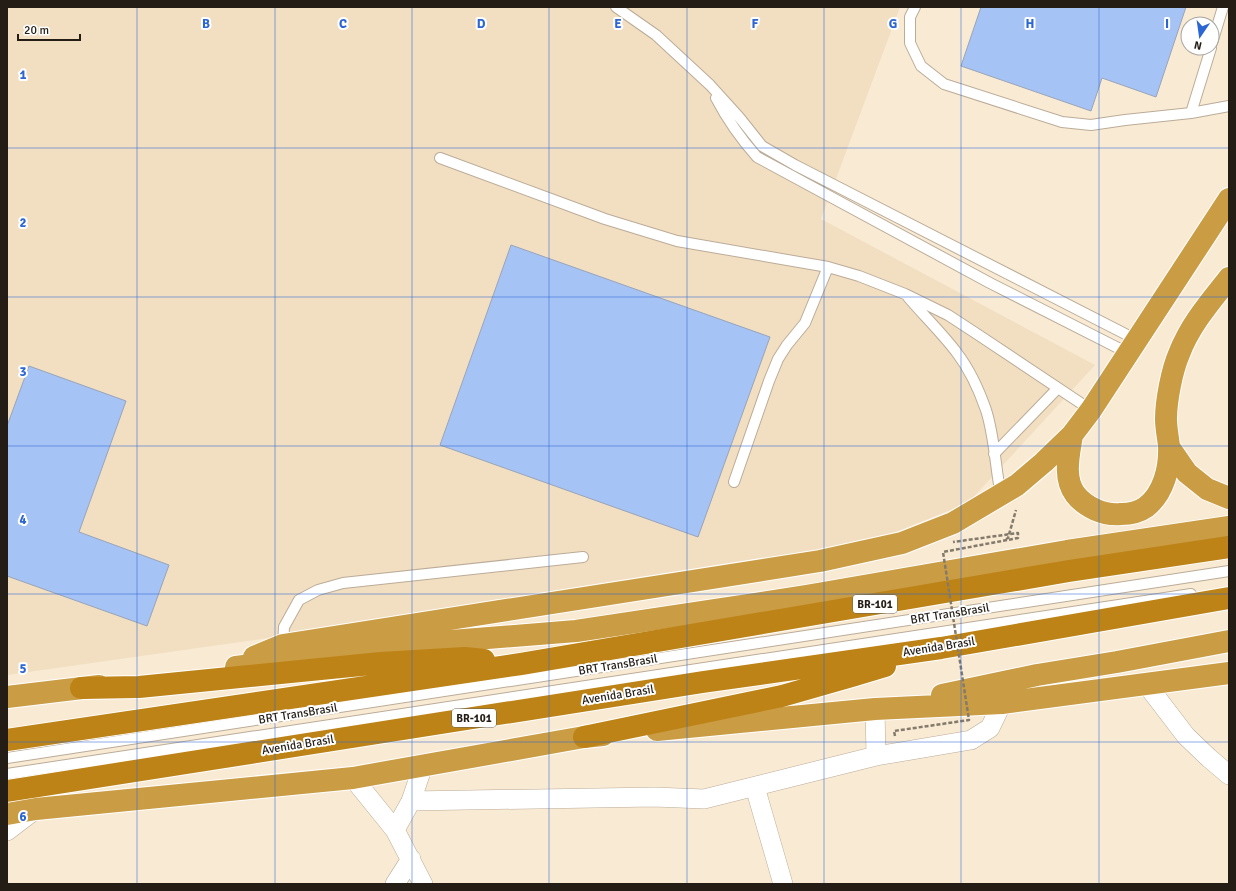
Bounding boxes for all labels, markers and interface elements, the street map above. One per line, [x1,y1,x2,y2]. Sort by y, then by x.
scale bar [18,16,80,42]
text: B [202,16,210,32]
text: C [339,16,347,32]
text: D [477,16,486,32]
text: E [614,16,622,32]
text: F [752,16,759,32]
text: G [889,16,897,32]
text: H [1026,16,1034,32]
text: I [1165,16,1169,32]
north arrow [1180,16,1220,56]
text: 20 m [24,23,49,38]
text: N [1193,38,1203,52]
text: 1 [19,67,27,83]
text: 2 [19,215,27,231]
text: 3 [19,364,27,380]
text: 4 [19,512,27,528]
road number: BR-101 [853,595,897,613]
street label: BRT TransBrasil [909,600,991,628]
street label: Avenida Brasil [902,634,977,660]
street label: BRT TransBrasil [577,651,659,679]
text: 5 [19,661,27,677]
street label: Avenida Brasil [581,682,656,708]
street label: BRT TransBrasil [257,700,339,728]
road number: BR-101 [452,709,496,727]
street label: Avenida Brasil [261,732,336,758]
text: 6 [19,809,27,825]

